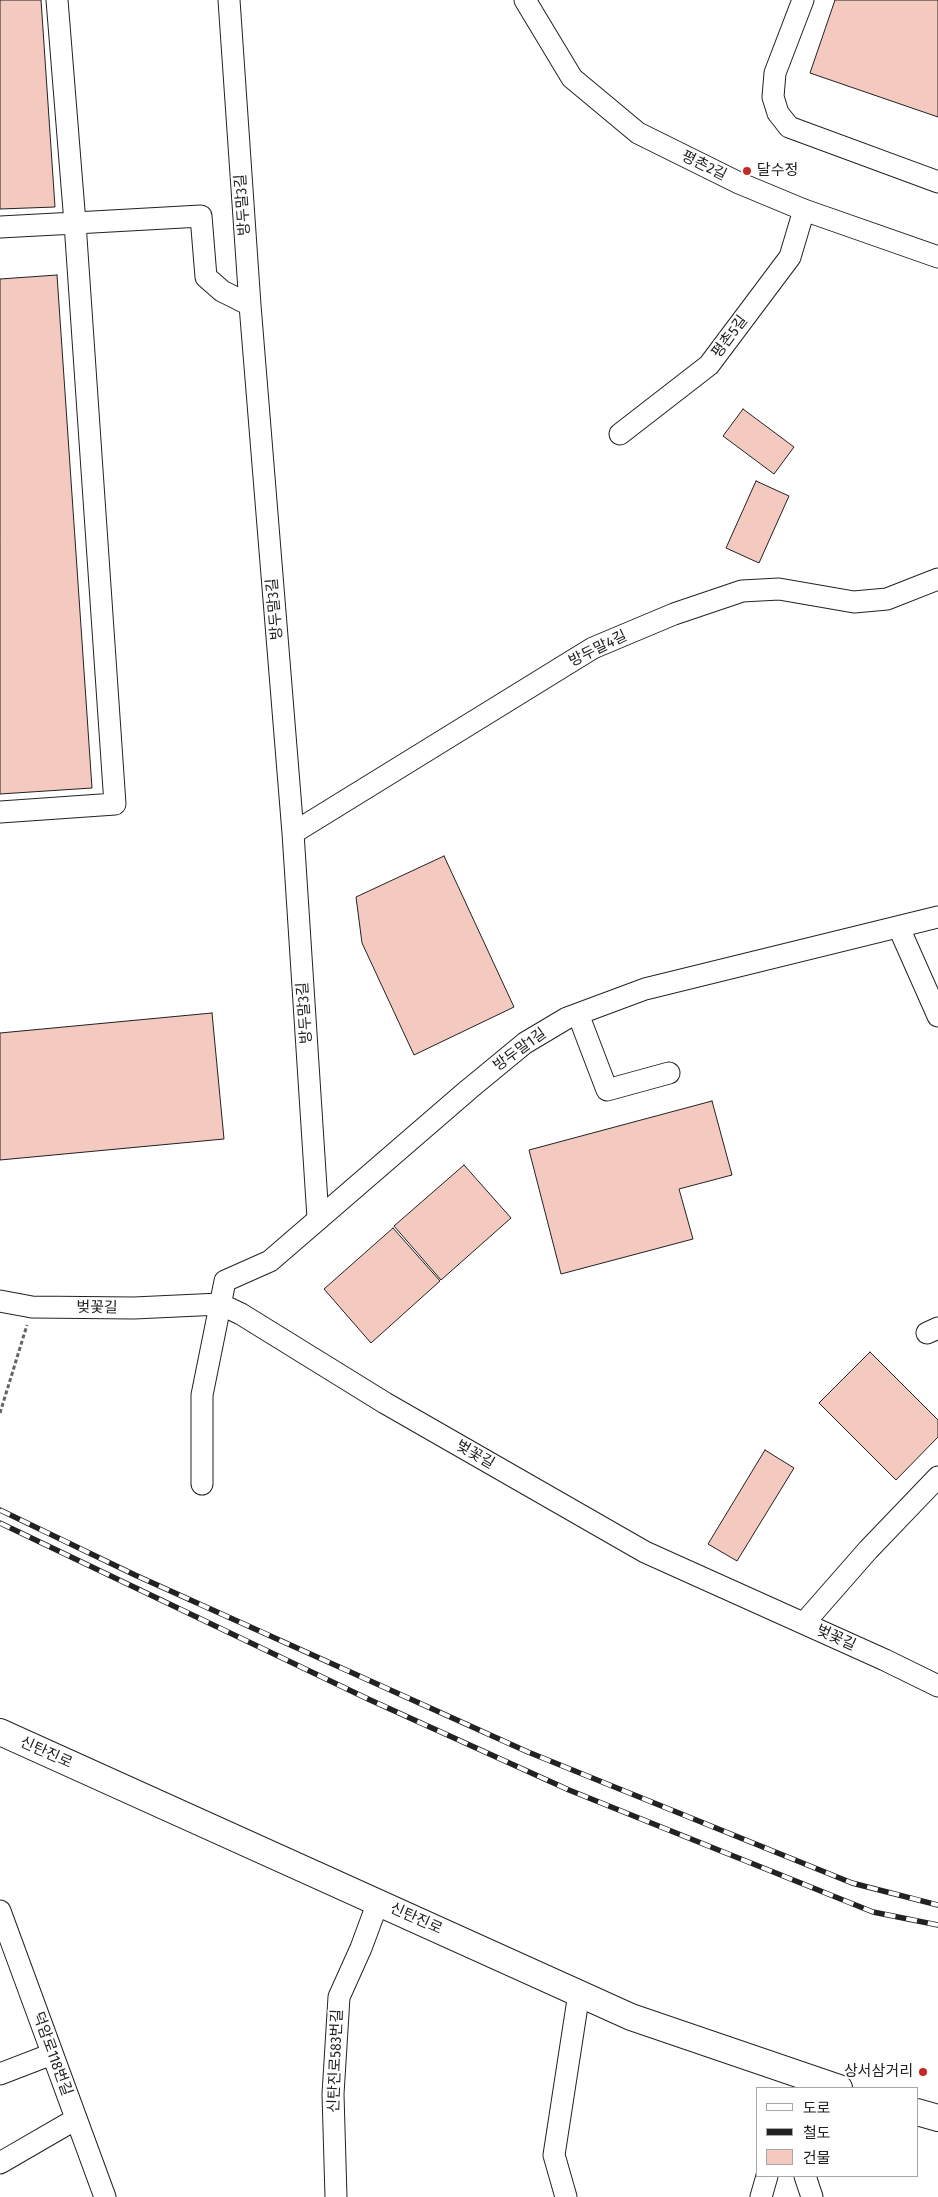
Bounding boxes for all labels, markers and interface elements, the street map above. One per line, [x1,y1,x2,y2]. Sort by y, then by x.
street label: 평촌2길 [678,147,730,185]
place label: 달수정 [757,162,798,180]
marker: 달수정 [741,165,753,177]
street label: 방두말3길 [232,173,254,237]
street label: 평촌5길 [708,312,752,362]
street label: 방두말3길 [263,577,287,641]
street label: 방두말4길 [566,627,630,671]
street label: 방두말3길 [294,981,316,1045]
street label: 방두말1길 [490,1025,550,1075]
street label: 벚꽃길 [76,1299,118,1317]
street label: 벚꽃길 [453,1437,497,1473]
street label: 벚꽃길 [813,1621,859,1655]
street label: 신탄진로 [17,1734,75,1772]
street label: 신탄진로 [387,1900,445,1938]
street label: 신탄진로583번길 [325,2009,347,2113]
street label: 덕암로118번길 [28,2010,76,2098]
place label: 상서삼거리 [844,2063,913,2081]
marker: 상서삼거리 [917,2066,929,2078]
legend [756,2087,918,2177]
text: 도로 [803,2099,831,2117]
text: 철도 [803,2124,831,2142]
text: 건물 [803,2149,831,2167]

